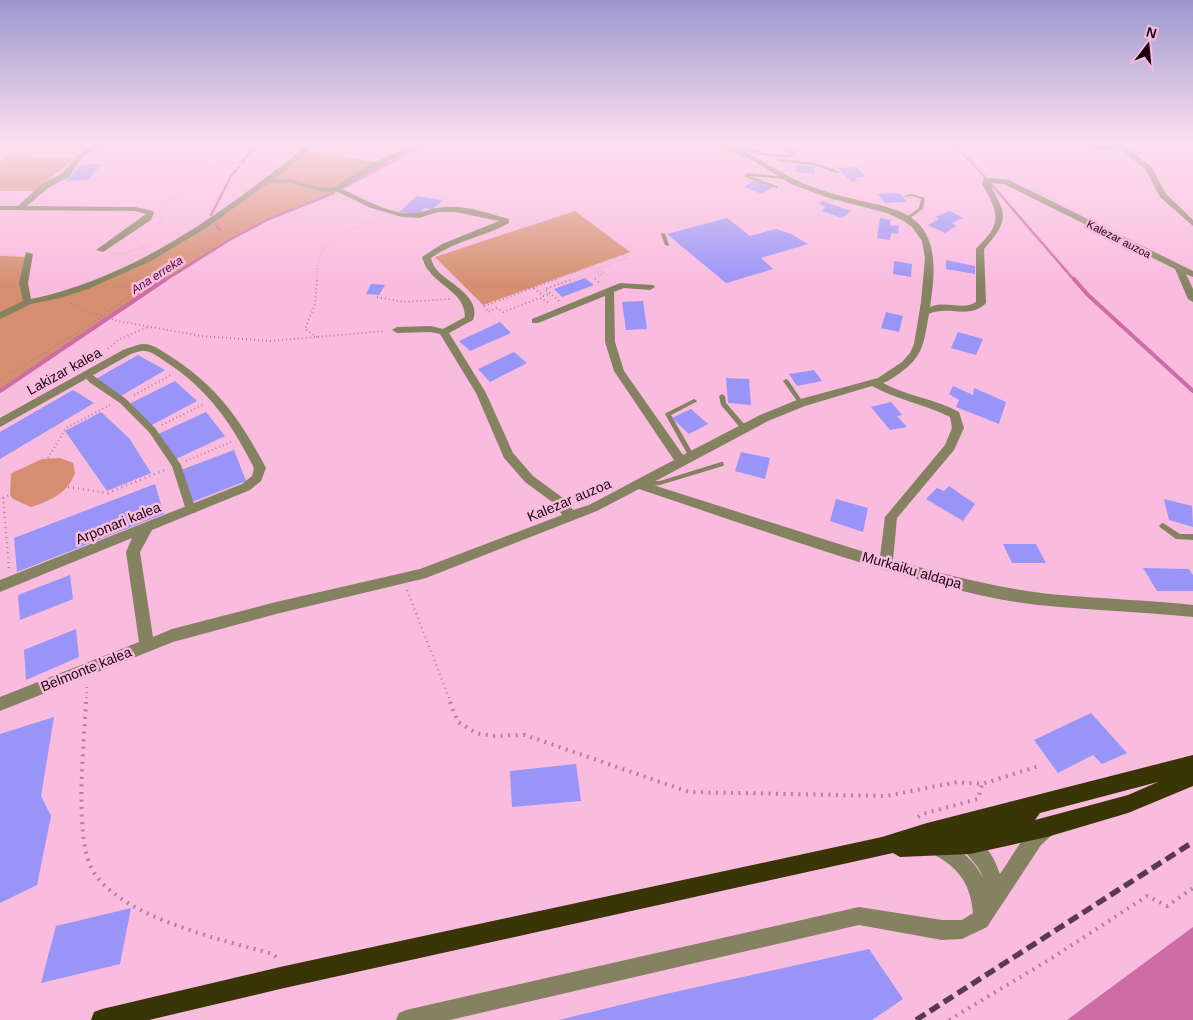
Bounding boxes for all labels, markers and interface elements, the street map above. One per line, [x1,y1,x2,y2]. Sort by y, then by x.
north arrow [1123,20,1173,70]
text: N [1145,23,1159,42]
street label: Kalezar auzoa [1085,218,1154,261]
water label: Ana erreka [128,253,186,297]
street label: Lakizar kalea [24,344,104,398]
street label: Kalezar auzoa [525,475,614,525]
street label: Arponari kalea [73,499,163,547]
street label: Murkaiku aldapa [860,548,964,592]
street label: Belmonte kalea [38,643,134,694]

